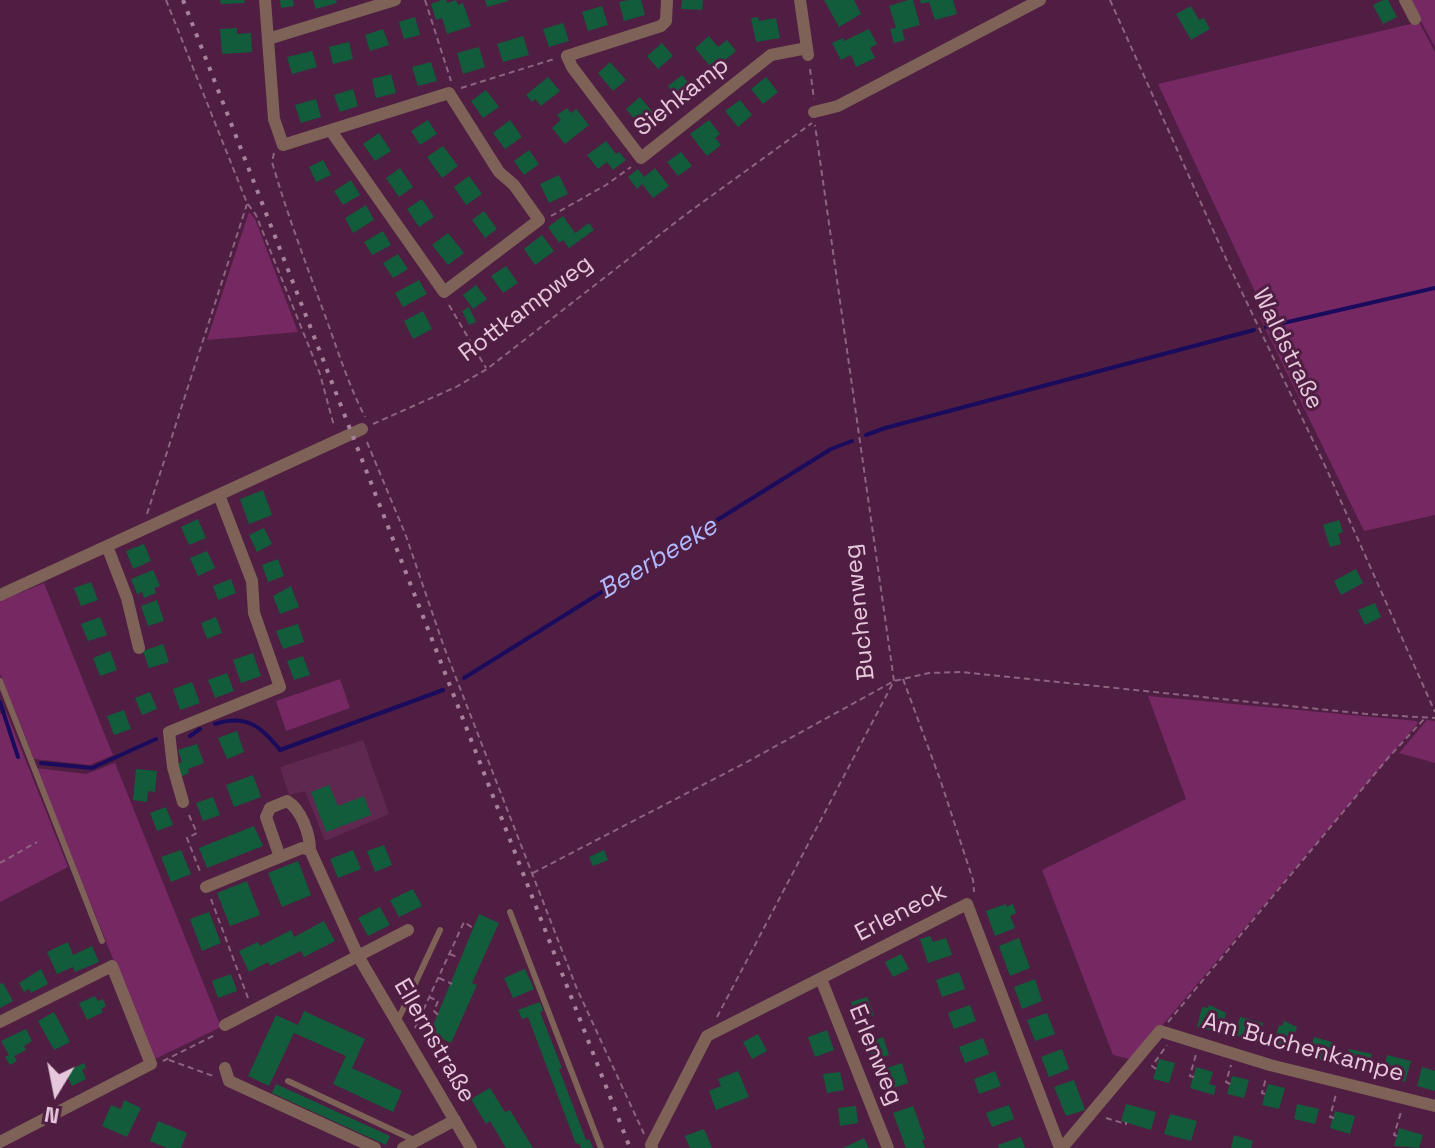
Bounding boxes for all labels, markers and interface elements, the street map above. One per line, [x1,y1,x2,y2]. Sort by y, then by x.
street label: Siehkamp [629,51,735,143]
street label: Rottkampweg [454,249,598,369]
street label: Waldstraße [1245,284,1329,414]
water label: Beerbeeke [593,511,723,607]
street label: Buchenweg [839,542,881,682]
street label: Erleneck [850,878,952,948]
street label: Ellernstraße [387,974,481,1108]
street label: Erlenweg [842,1001,908,1109]
street label: Am Buchenkampe [1199,1007,1407,1089]
north arrow [16,1052,96,1132]
text: N [42,1101,62,1131]

